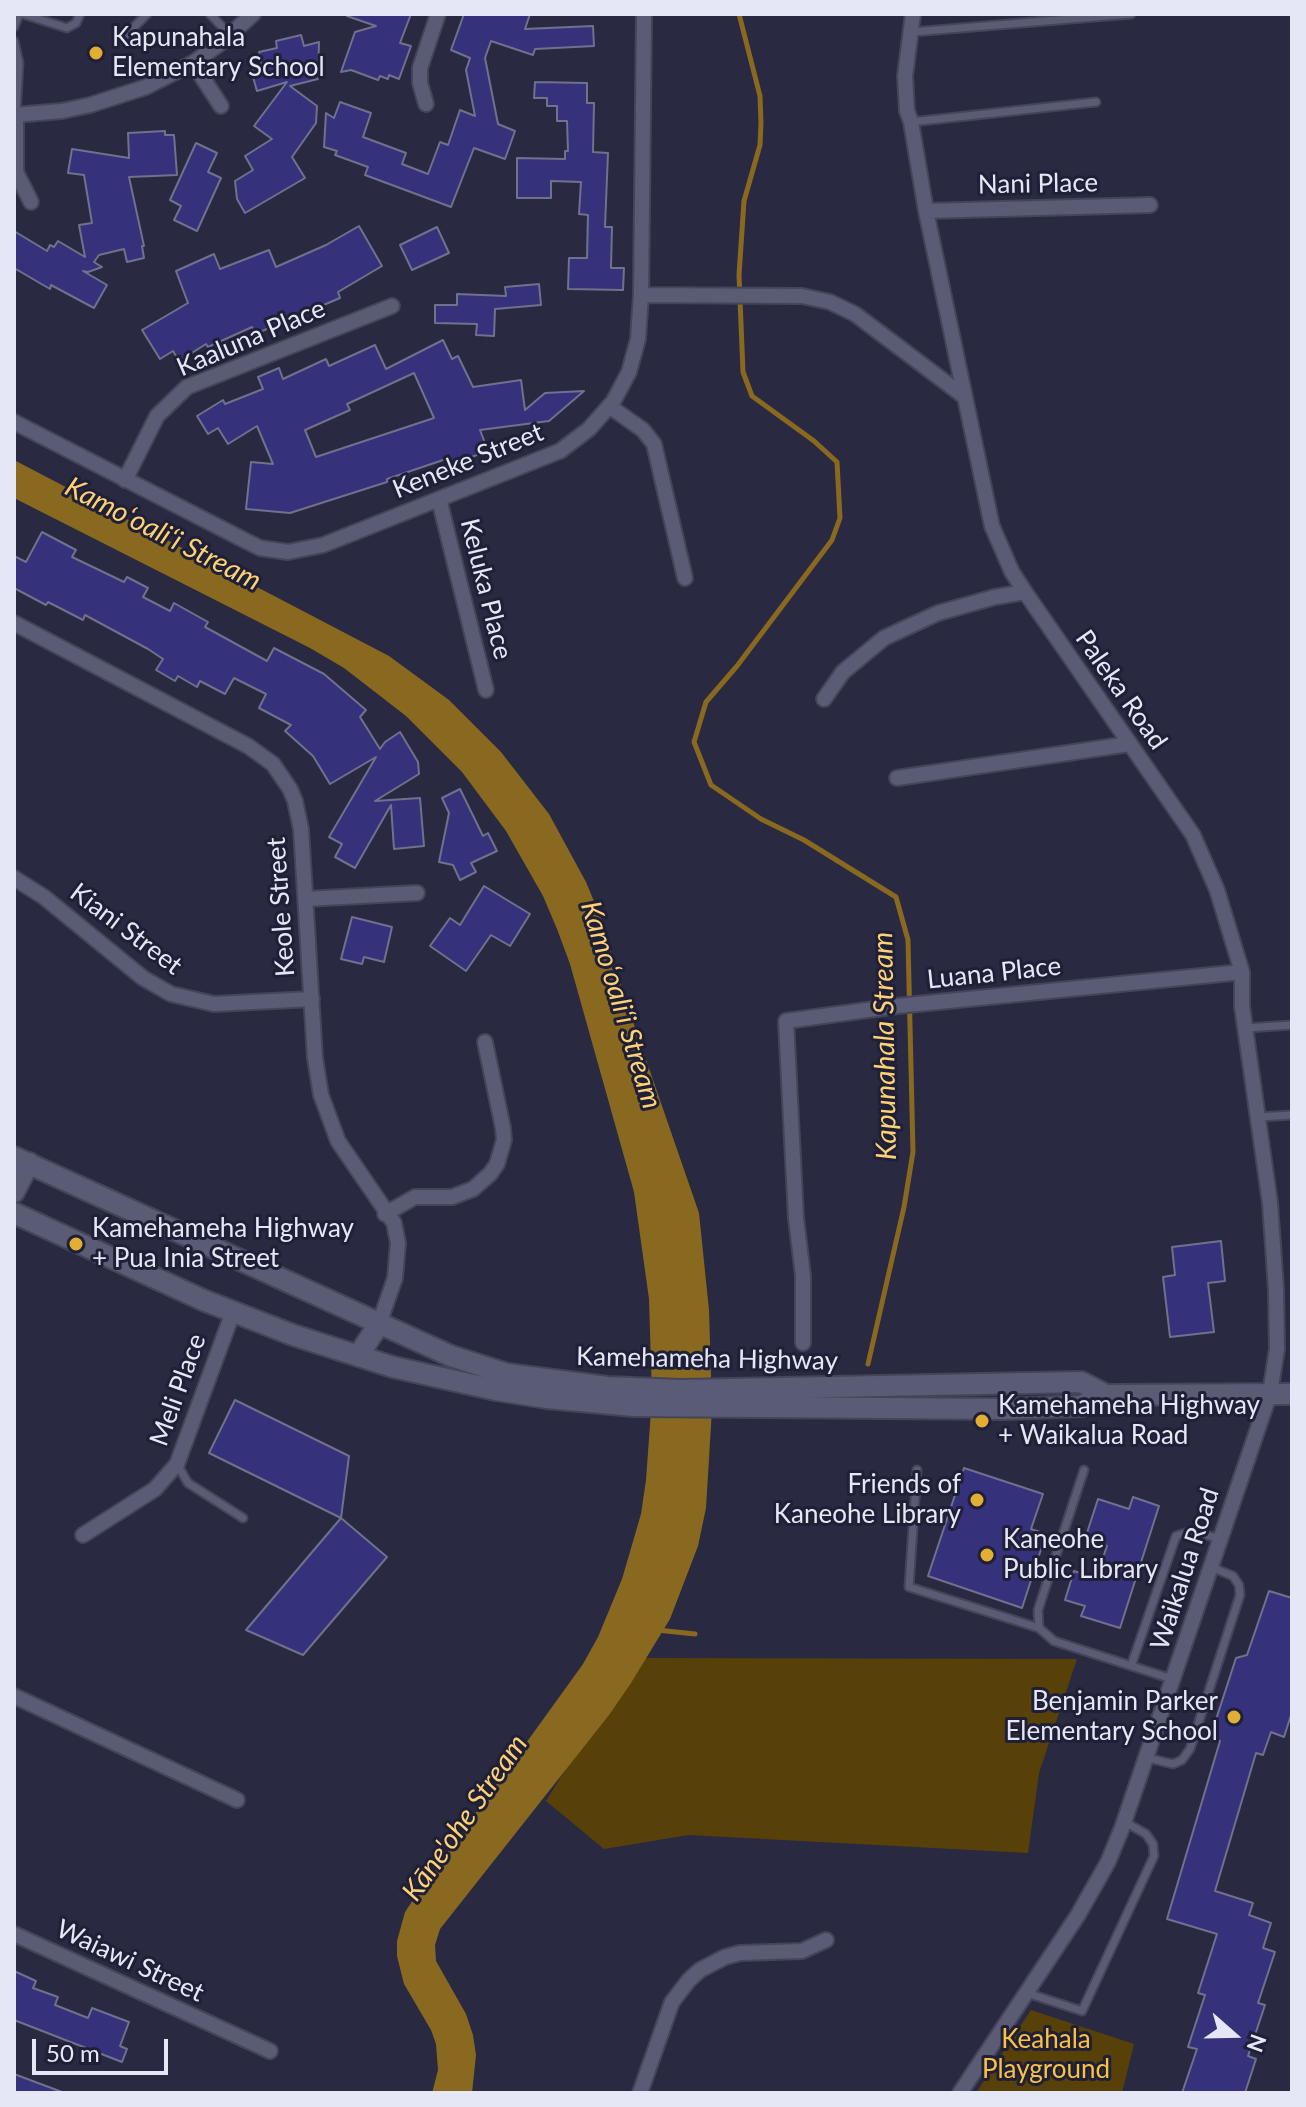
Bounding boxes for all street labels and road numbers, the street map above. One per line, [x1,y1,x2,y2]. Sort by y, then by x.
street label: Nani Place [978,167,1098,201]
street label: Kaaluna Place [172,293,330,383]
street label: Keneke Street [388,417,548,505]
street label: Keluka Place [453,515,519,663]
street label: Paleka Road [1069,624,1173,756]
street label: Keole Street [261,836,301,978]
street label: Kiani Street [64,877,188,981]
street label: Luana Place [925,950,1063,996]
street label: Meli Place [143,1330,213,1450]
street label: Kamehameha Highway [576,1341,838,1377]
street label: Waikalua Road [1144,1484,1226,1654]
street label: Waiawi Street [51,1913,209,2009]

